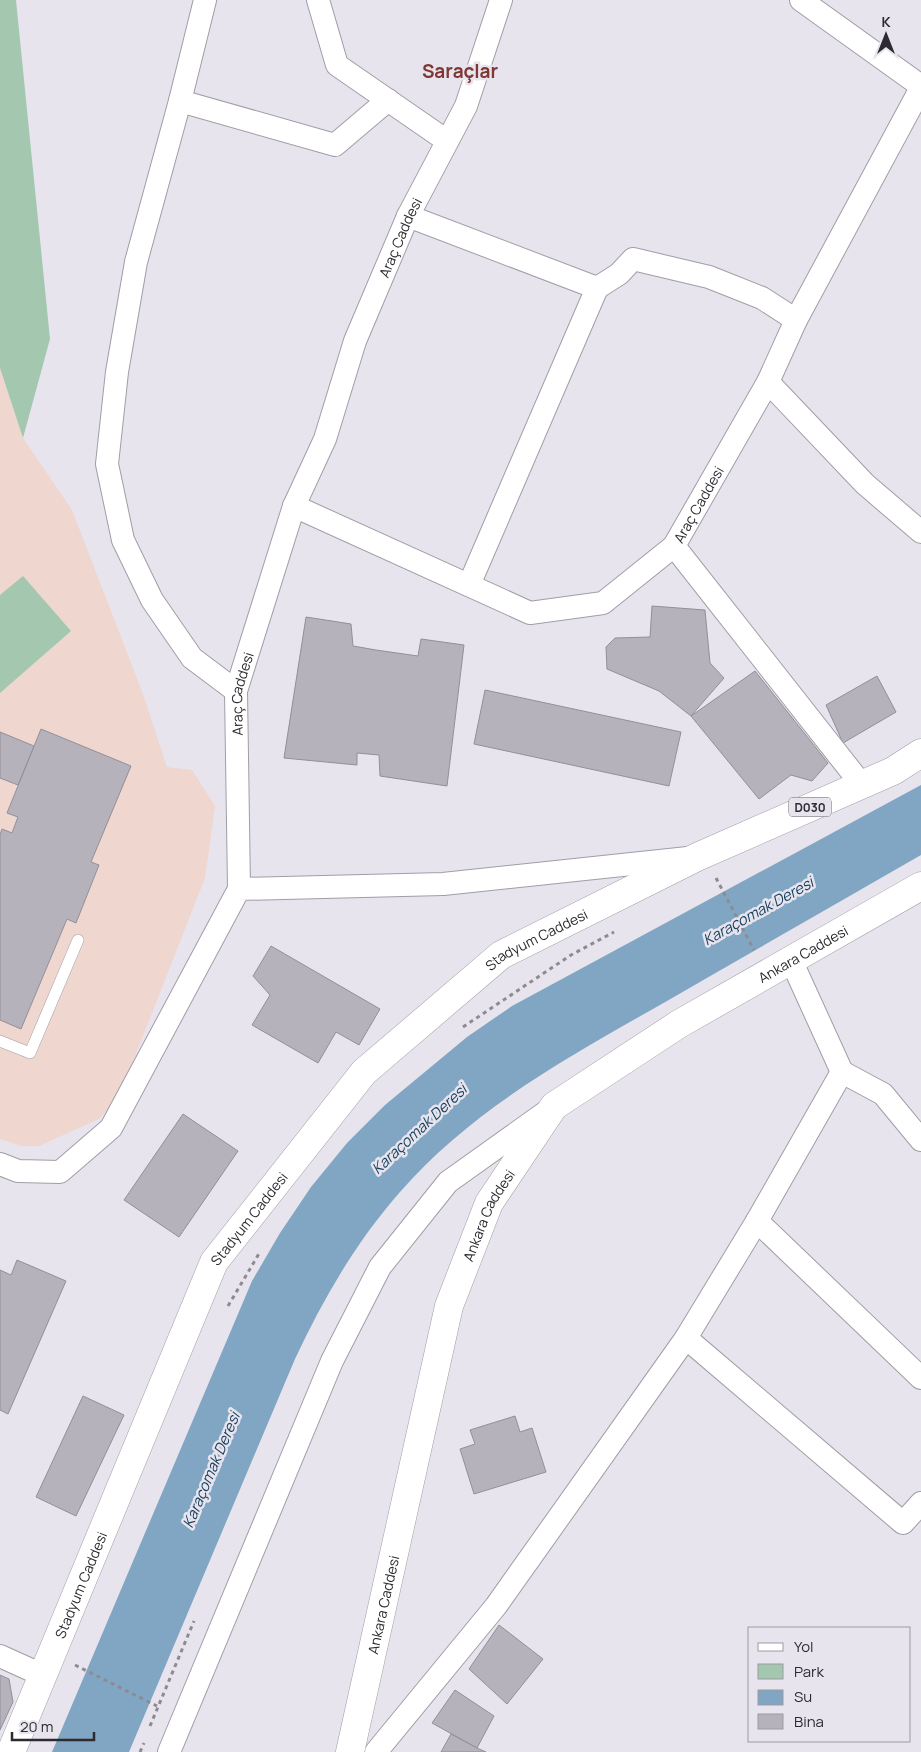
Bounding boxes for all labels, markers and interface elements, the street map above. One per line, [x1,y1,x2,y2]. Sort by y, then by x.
north arrow [861,10,911,60]
text: K [881,12,891,31]
district label: Saraçlar [422,58,499,84]
street label: Araç Caddesi [374,194,426,280]
street label: Araç Caddesi [669,463,727,546]
street label: Araç Caddesi [226,649,257,736]
road number: D030 [789,798,831,816]
water label: Karaçomak Deresi [699,871,819,950]
street label: Stadyum Caddesi [481,904,591,974]
street label: Ankara Caddesi [754,920,851,987]
water label: Karaçomak Deresi [367,1078,473,1179]
street label: Ankara Caddesi [458,1165,519,1264]
street label: Stadyum Caddesi [206,1168,291,1269]
water label: Karaçomak Deresi [177,1407,246,1531]
street label: Stadyum Caddesi [50,1529,111,1641]
street label: Ankara Caddesi [363,1553,403,1656]
legend [748,1627,911,1742]
text: Yol [794,1636,814,1657]
text: Park [794,1661,824,1682]
text: Su [794,1686,812,1707]
scale bar [12,1710,95,1742]
text: Bina [794,1711,824,1732]
text: 20 m [20,1716,53,1737]

